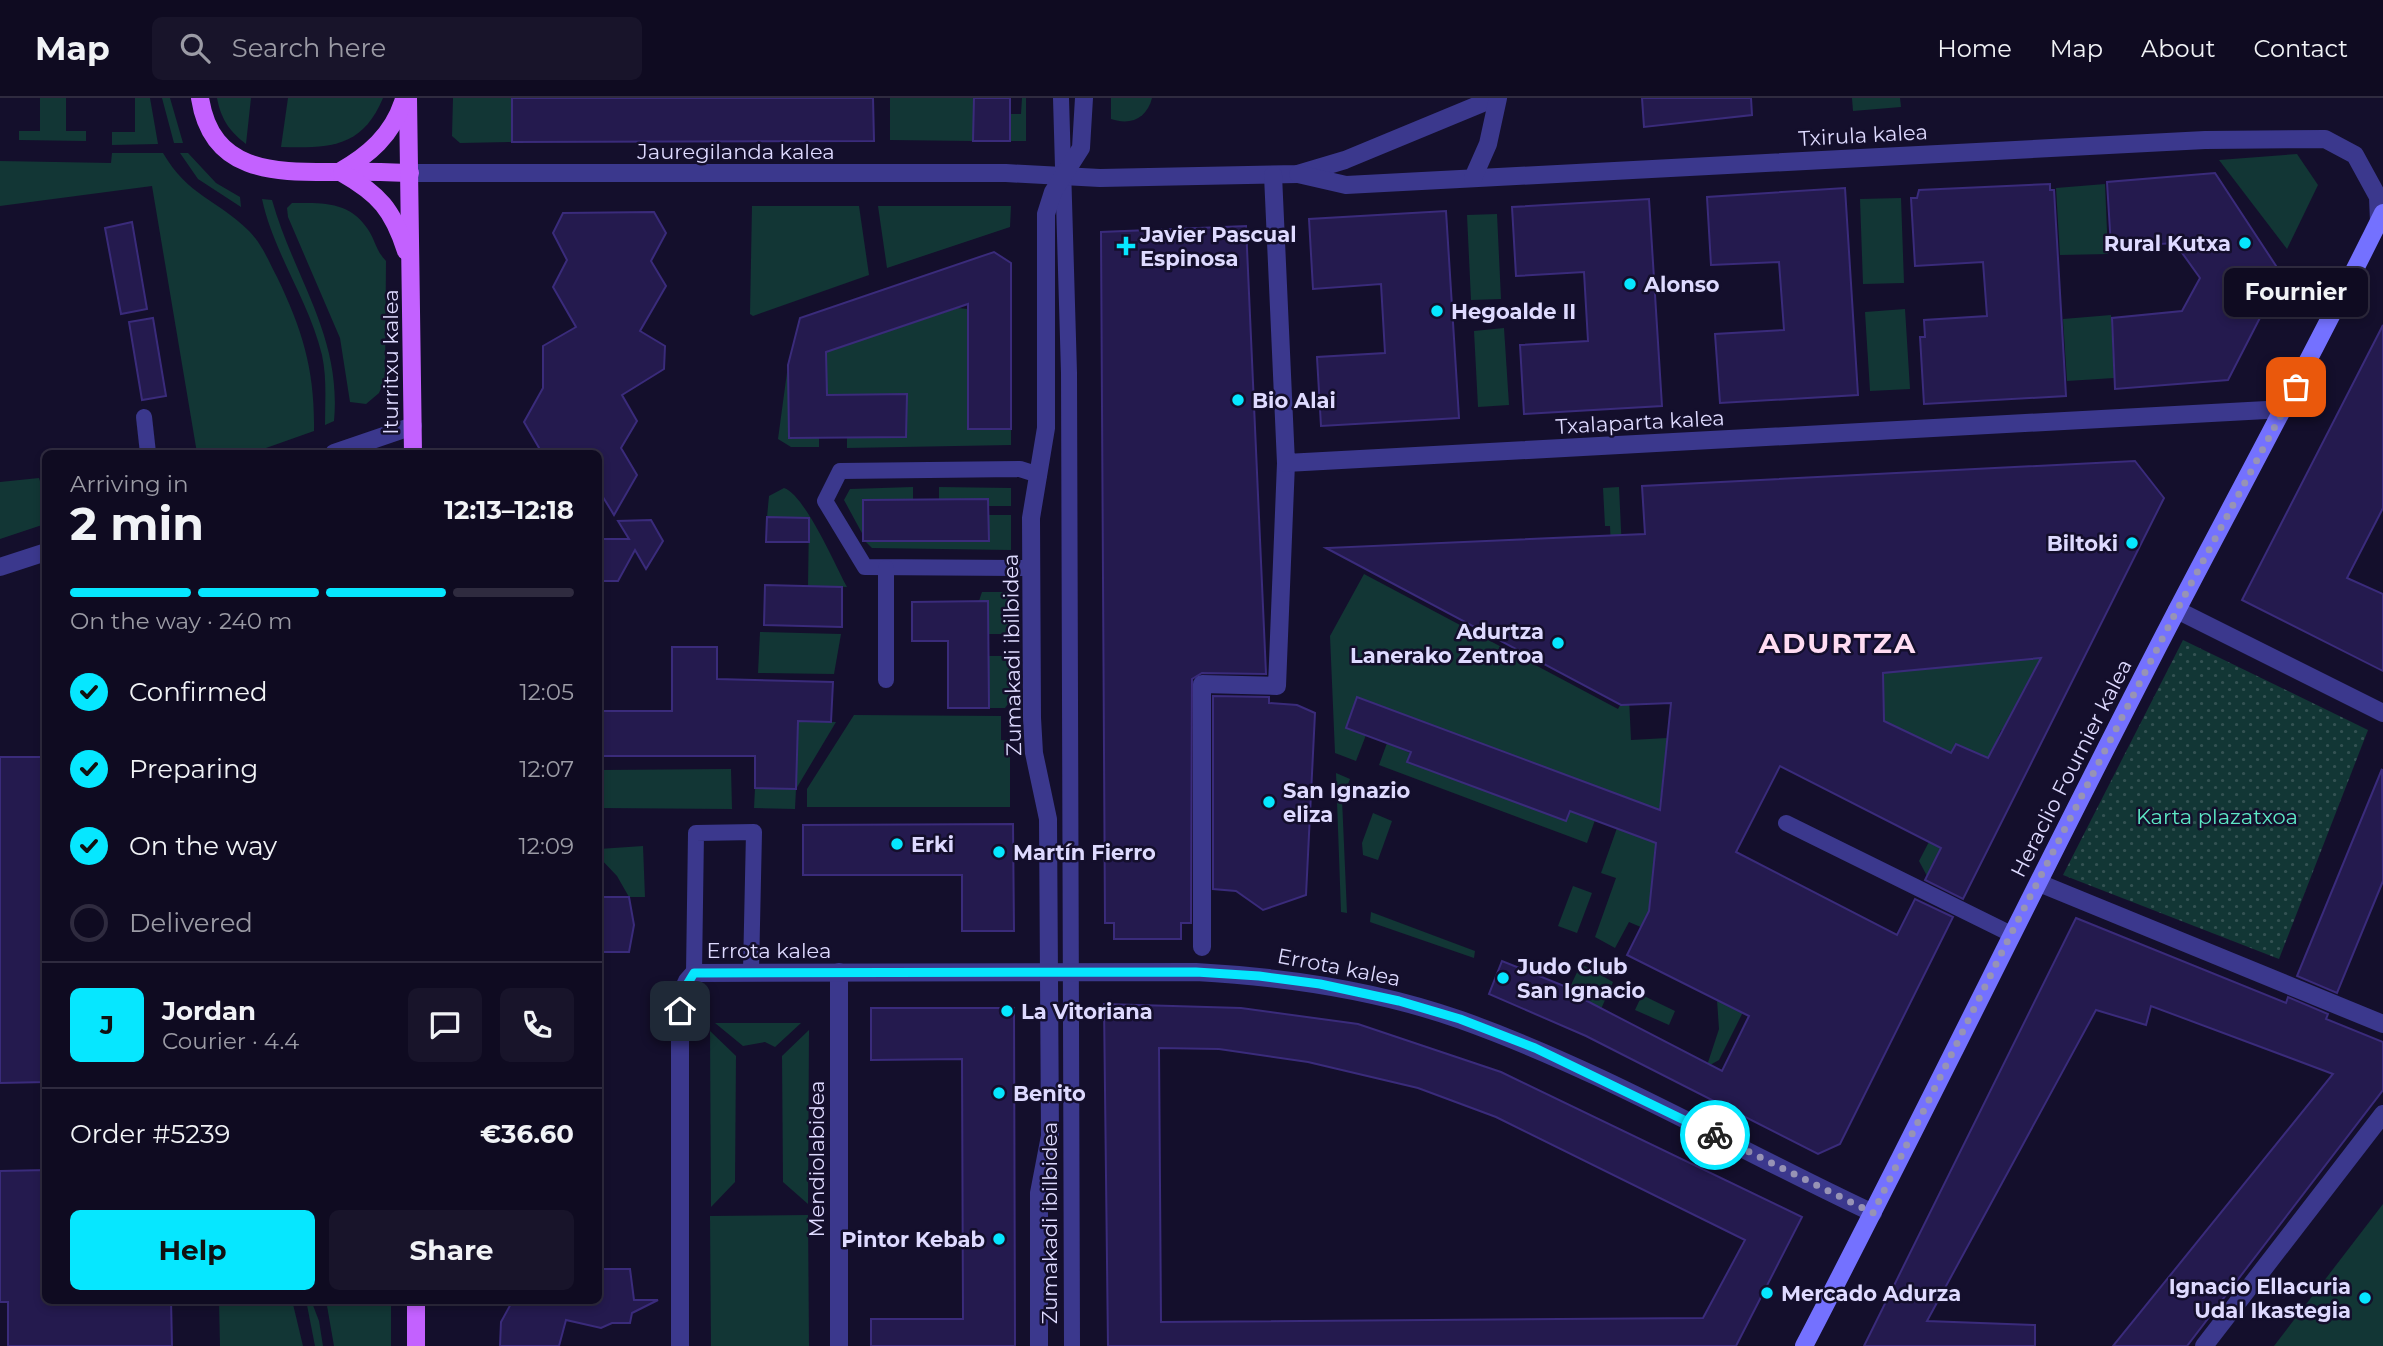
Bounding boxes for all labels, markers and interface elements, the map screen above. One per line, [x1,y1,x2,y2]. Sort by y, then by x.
search box [152,17,642,80]
text: Map [35,28,110,68]
icon: search [176,29,214,67]
text: Search here [232,32,386,64]
text: Home [1937,34,2012,63]
text: Map [2050,34,2103,63]
text: About [2141,34,2215,63]
text: Contact [2253,34,2348,63]
street label: Txirula kalea [1798,119,1928,151]
street label: Jauregilanda kalea [636,139,835,164]
place label: Javier Pascual Espinosa [1139,222,1297,271]
place label: Rural Kutxa [2104,231,2231,256]
marker: Rural Kutxa [2237,235,2253,251]
marker: Javier Pascual Espinosa [1118,238,1134,254]
callout: Fournier [2224,268,2368,317]
place label: Alonso [1643,272,1720,297]
marker: Alonso [1622,276,1638,292]
text: Fournier [2245,278,2347,306]
street label: Iturritxu kalea [378,289,403,435]
place label: Hegoalde II [1451,299,1576,324]
marker: Hegoalde II [1429,303,1445,319]
pin [2266,357,2326,417]
icon: bag [2277,368,2315,406]
place label: Bio Alai [1252,388,1336,413]
marker: Bio Alai [1230,392,1246,408]
street label: Txalaparta kalea [1555,405,1725,439]
text: Arriving in [70,470,189,498]
text: 12:13–12:18 [444,494,574,526]
text: 2 min [70,495,204,552]
place label: Biltoki [2047,531,2118,556]
marker: Biltoki [2124,535,2140,551]
street label: Zumakadi ibilbidea [998,554,1026,756]
text: On the way · 240 m [70,607,292,635]
place label: Adurtza Lanerako Zentroa [1350,619,1544,668]
district label: ADURTZA [1758,626,1917,660]
marker: Adurtza Lanerako Zentroa [1550,635,1566,651]
street label: Heraclio Fournier kalea [2005,655,2137,881]
icon: check [70,673,108,711]
text: Confirmed [129,676,268,708]
text: 12:05 [520,678,574,706]
icon: check [70,750,108,788]
text: Preparing [129,753,258,785]
text: 12:07 [519,755,574,783]
place label: San Ignazio eliza [1283,778,1411,827]
marker: San Ignazio eliza [1261,794,1277,810]
park label: Karta plazatxoa [2136,804,2298,829]
icon: check [70,827,108,865]
text: On the way [129,830,277,862]
text: 12:09 [519,832,574,860]
place label: Erki [911,832,954,857]
marker: Erki [889,836,905,852]
place label: Martín Fierro [1013,840,1156,865]
marker: Martín Fierro [991,844,1007,860]
text: Delivered [129,907,253,939]
street label: Errota kalea [707,938,831,963]
street label: Errota kalea [1275,943,1403,991]
place label: Judo Club San Ignacio [1516,954,1646,1003]
marker: Judo Club San Ignacio [1495,970,1511,986]
pin [650,981,710,1041]
button: chat [408,988,482,1062]
button: phone [500,988,574,1062]
icon: home [661,992,699,1030]
text: Jordan [162,995,256,1027]
place label: La Vitoriana [1021,999,1153,1024]
marker: La Vitoriana [999,1003,1015,1019]
text: J [100,1009,114,1041]
text: Courier · 4.4 [162,1027,299,1055]
street label: Mendiolabidea [804,1081,829,1237]
place label: Benito [1013,1081,1086,1106]
marker: Benito [991,1085,1007,1101]
courier [1680,1100,1750,1170]
icon: bike [1696,1116,1734,1154]
text: Order #5239 [70,1118,230,1150]
text: €36.60 [480,1118,574,1150]
street label: Zumakadi ibilbidea [1037,1122,1062,1324]
button: Help [70,1210,315,1290]
button: Share [329,1210,574,1290]
place label: Pintor Kebab [841,1227,985,1252]
marker: Pintor Kebab [991,1231,1007,1247]
place label: Ignacio Ellacuria Udal Ikastegia [2169,1274,2351,1323]
place label: Mercado Adurza [1781,1281,1961,1306]
marker: Mercado Adurza [1759,1285,1775,1301]
marker: Ignacio Ellacuria Udal Ikastegia [2357,1290,2373,1306]

